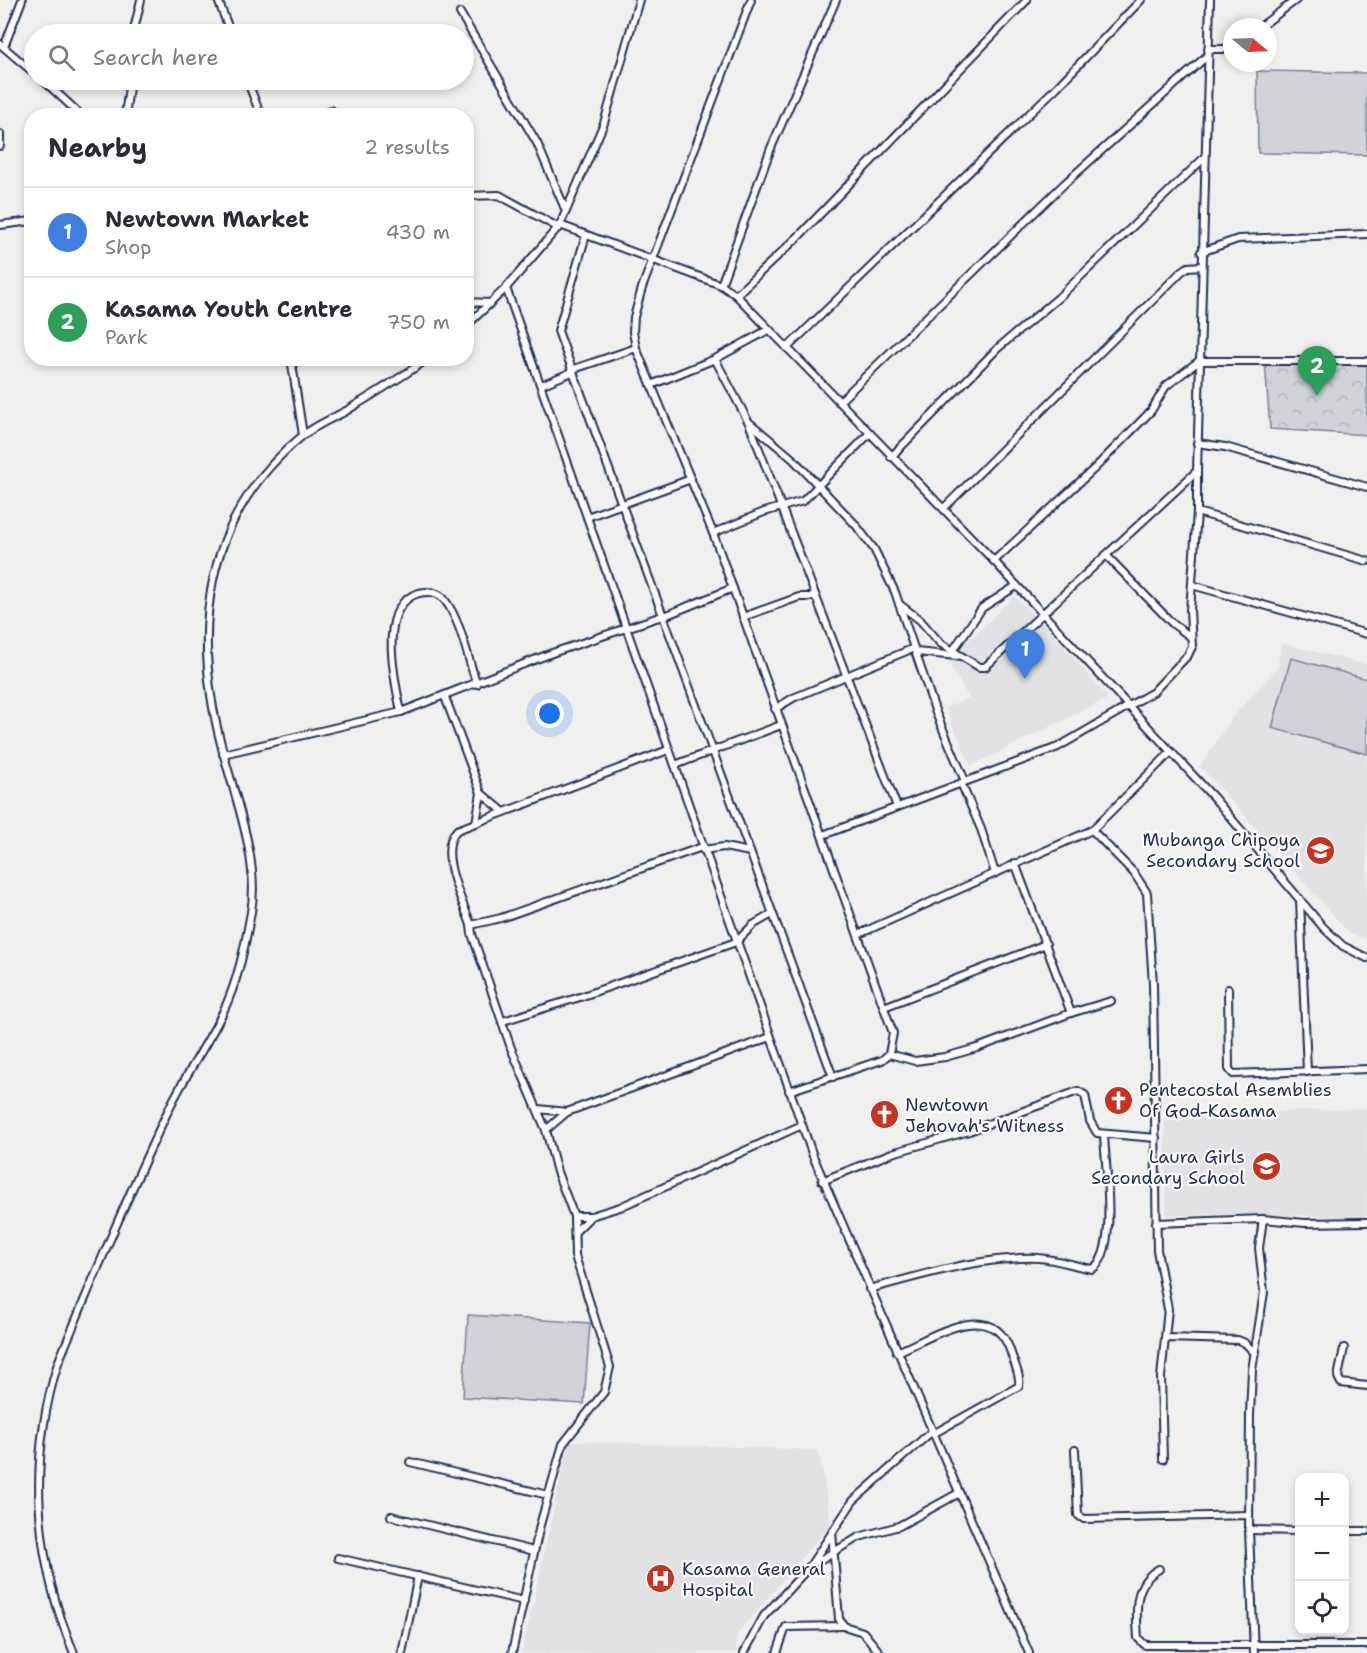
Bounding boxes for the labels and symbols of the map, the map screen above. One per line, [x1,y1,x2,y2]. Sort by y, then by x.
north arrow [1223,18,1277,72]
pin: 2 [1298,346,1336,396]
pin: 1 [1006,630,1044,679]
your location [535,699,564,728]
place label: Mubanga Chipoya Secondary School [1143,828,1301,873]
school or university icon: Mubanga Chipoya Secondary School [1305,834,1337,866]
place label: Pentecostal Asemblies Of God-Kasama [1139,1078,1332,1123]
church icon: Pentecostal Asemblies Of God-Kasama [1102,1084,1134,1116]
place label: Newtown Jehovah's Witness [905,1093,1064,1138]
church icon: Newtown Jehovah's Witness [868,1099,900,1131]
place label: Laura Girls Secondary School [1091,1145,1246,1190]
school or university icon: Laura Girls Secondary School [1250,1151,1282,1183]
place label: Kasama General Hospital [682,1557,826,1602]
hospital icon: Kasama General Hospital [645,1563,677,1595]

